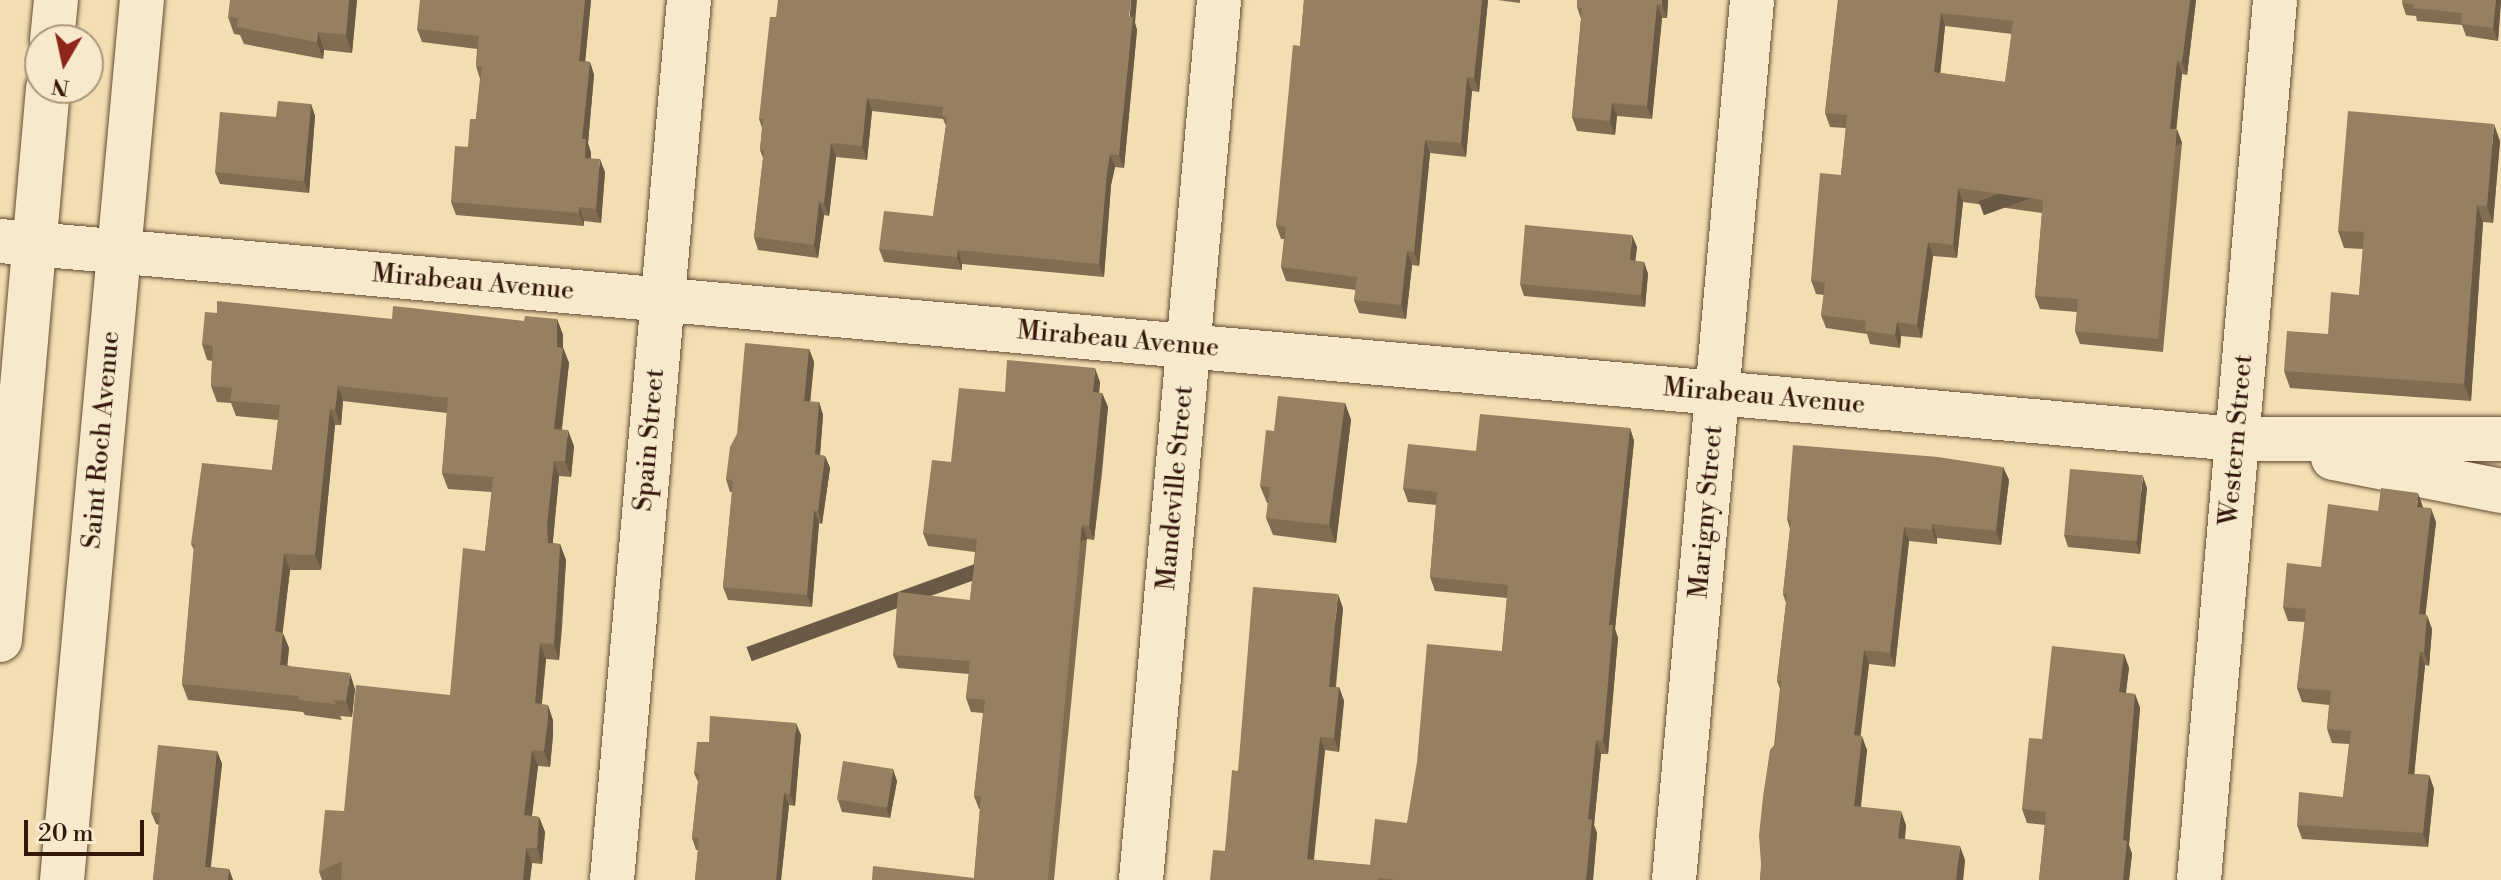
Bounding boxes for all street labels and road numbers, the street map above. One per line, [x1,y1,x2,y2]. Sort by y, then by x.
street label: Mirabeau Avenue [371,259,575,307]
street label: Mirabeau Avenue [1016,316,1220,364]
street label: Saint Roch Avenue [77,330,127,550]
street label: Western Street [2214,353,2260,527]
street label: Spain Street [628,367,672,513]
street label: Mirabeau Avenue [1662,373,1866,421]
street label: Mandeville Street [1152,384,1200,592]
street label: Marigny Street [1684,424,1730,600]

